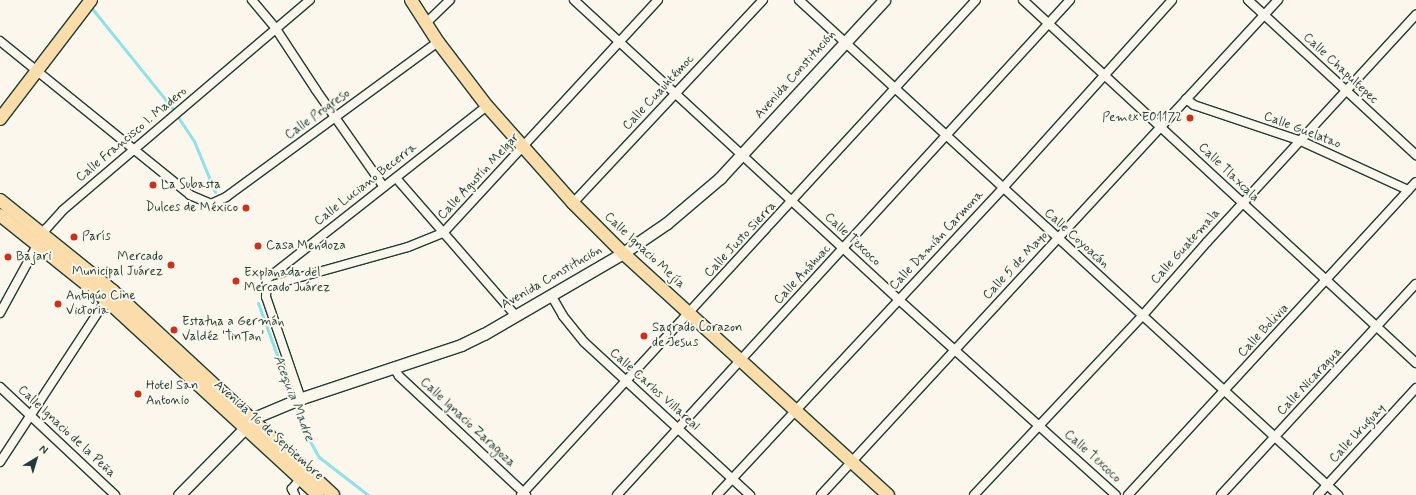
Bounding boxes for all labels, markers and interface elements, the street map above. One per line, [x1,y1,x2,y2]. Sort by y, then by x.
street label: Avenida Constitución [752,27,840,123]
street label: Calle Chapultepec [1300,31,1380,107]
street label: Calle Cuauhtémoc [620,52,698,134]
street label: Calle Francisco I. Madero [73,83,191,187]
street label: Calle Progreso [282,86,354,144]
street label: Calle Guelatao [1262,109,1342,153]
place label: Pemex E01172 [1102,110,1182,126]
marker: Pemex E01172 [1185,113,1195,123]
street label: Calle Agustín Melgar [435,131,523,223]
street label: Calle Luciano Becerra [312,140,420,230]
street label: Calle Tlaxcala [1194,140,1262,206]
place label: La Subasta [161,177,222,193]
marker: La Subasta [148,180,158,190]
street label: Calle Damián Carmona [886,187,988,295]
street label: Calle Justo Sierra [702,199,780,281]
place label: Dulces de México [145,200,238,216]
marker: Dulces de México [241,203,251,213]
street label: Calle Coyoacán [1040,205,1112,273]
street label: Calle Guatemala [1149,207,1223,287]
street label: Calle Ignacio Mejía [599,209,689,293]
street label: Calle Texcoco [821,210,883,270]
street label: Calle 5 de Mayo [980,228,1052,304]
place label: París [82,229,111,245]
marker: París [69,232,79,242]
place label: Casa Mendoza [266,238,349,254]
marker: Casa Mendoza [253,241,263,251]
street label: Calle Anáhuac [771,242,835,308]
street label: Avenida Constitución [499,243,605,313]
place label: Bajari [16,249,51,265]
place label: Mercado Municipal Juárez [70,250,163,281]
marker: Bajari [3,252,13,262]
marker: Mercado Municipal Juárez [166,260,176,270]
place label: Explanada del Mercado Juárez [244,266,331,297]
marker: Explanada del Mercado Juárez [231,276,241,286]
place label: Antigúo Cine Victoria [66,289,135,320]
marker: Antigúo Cine Victoria [53,299,63,309]
street label: Calle Bolivia [1235,301,1293,361]
place label: Estatua a Germán Valdéz 'TinTan' [182,315,285,346]
place label: Sagrado Corazon de Jesus [652,321,743,352]
marker: Estatua a Germán Valdéz 'TinTan' [169,325,179,335]
marker: Sagrado Corazon de Jesus [639,331,649,341]
street label: Calle Nicaragua [1275,345,1345,419]
street label: Calle Carlos Villareal [606,346,702,434]
water label: Acequia Madre [270,353,318,443]
street label: Calle Ignacio Zaragoza [415,374,519,472]
street label: Avenida 16 de Septiembre [209,377,327,485]
place label: Hotel San Antonio [146,379,197,410]
street label: Calle Ignacio de la Peña [13,382,119,482]
marker: Hotel San Antonio [133,389,143,399]
street label: Calle Uruguay [1326,401,1390,467]
street label: Calle Texcoco [1060,427,1124,487]
north arrow [16,439,56,479]
text: N [36,442,51,457]

